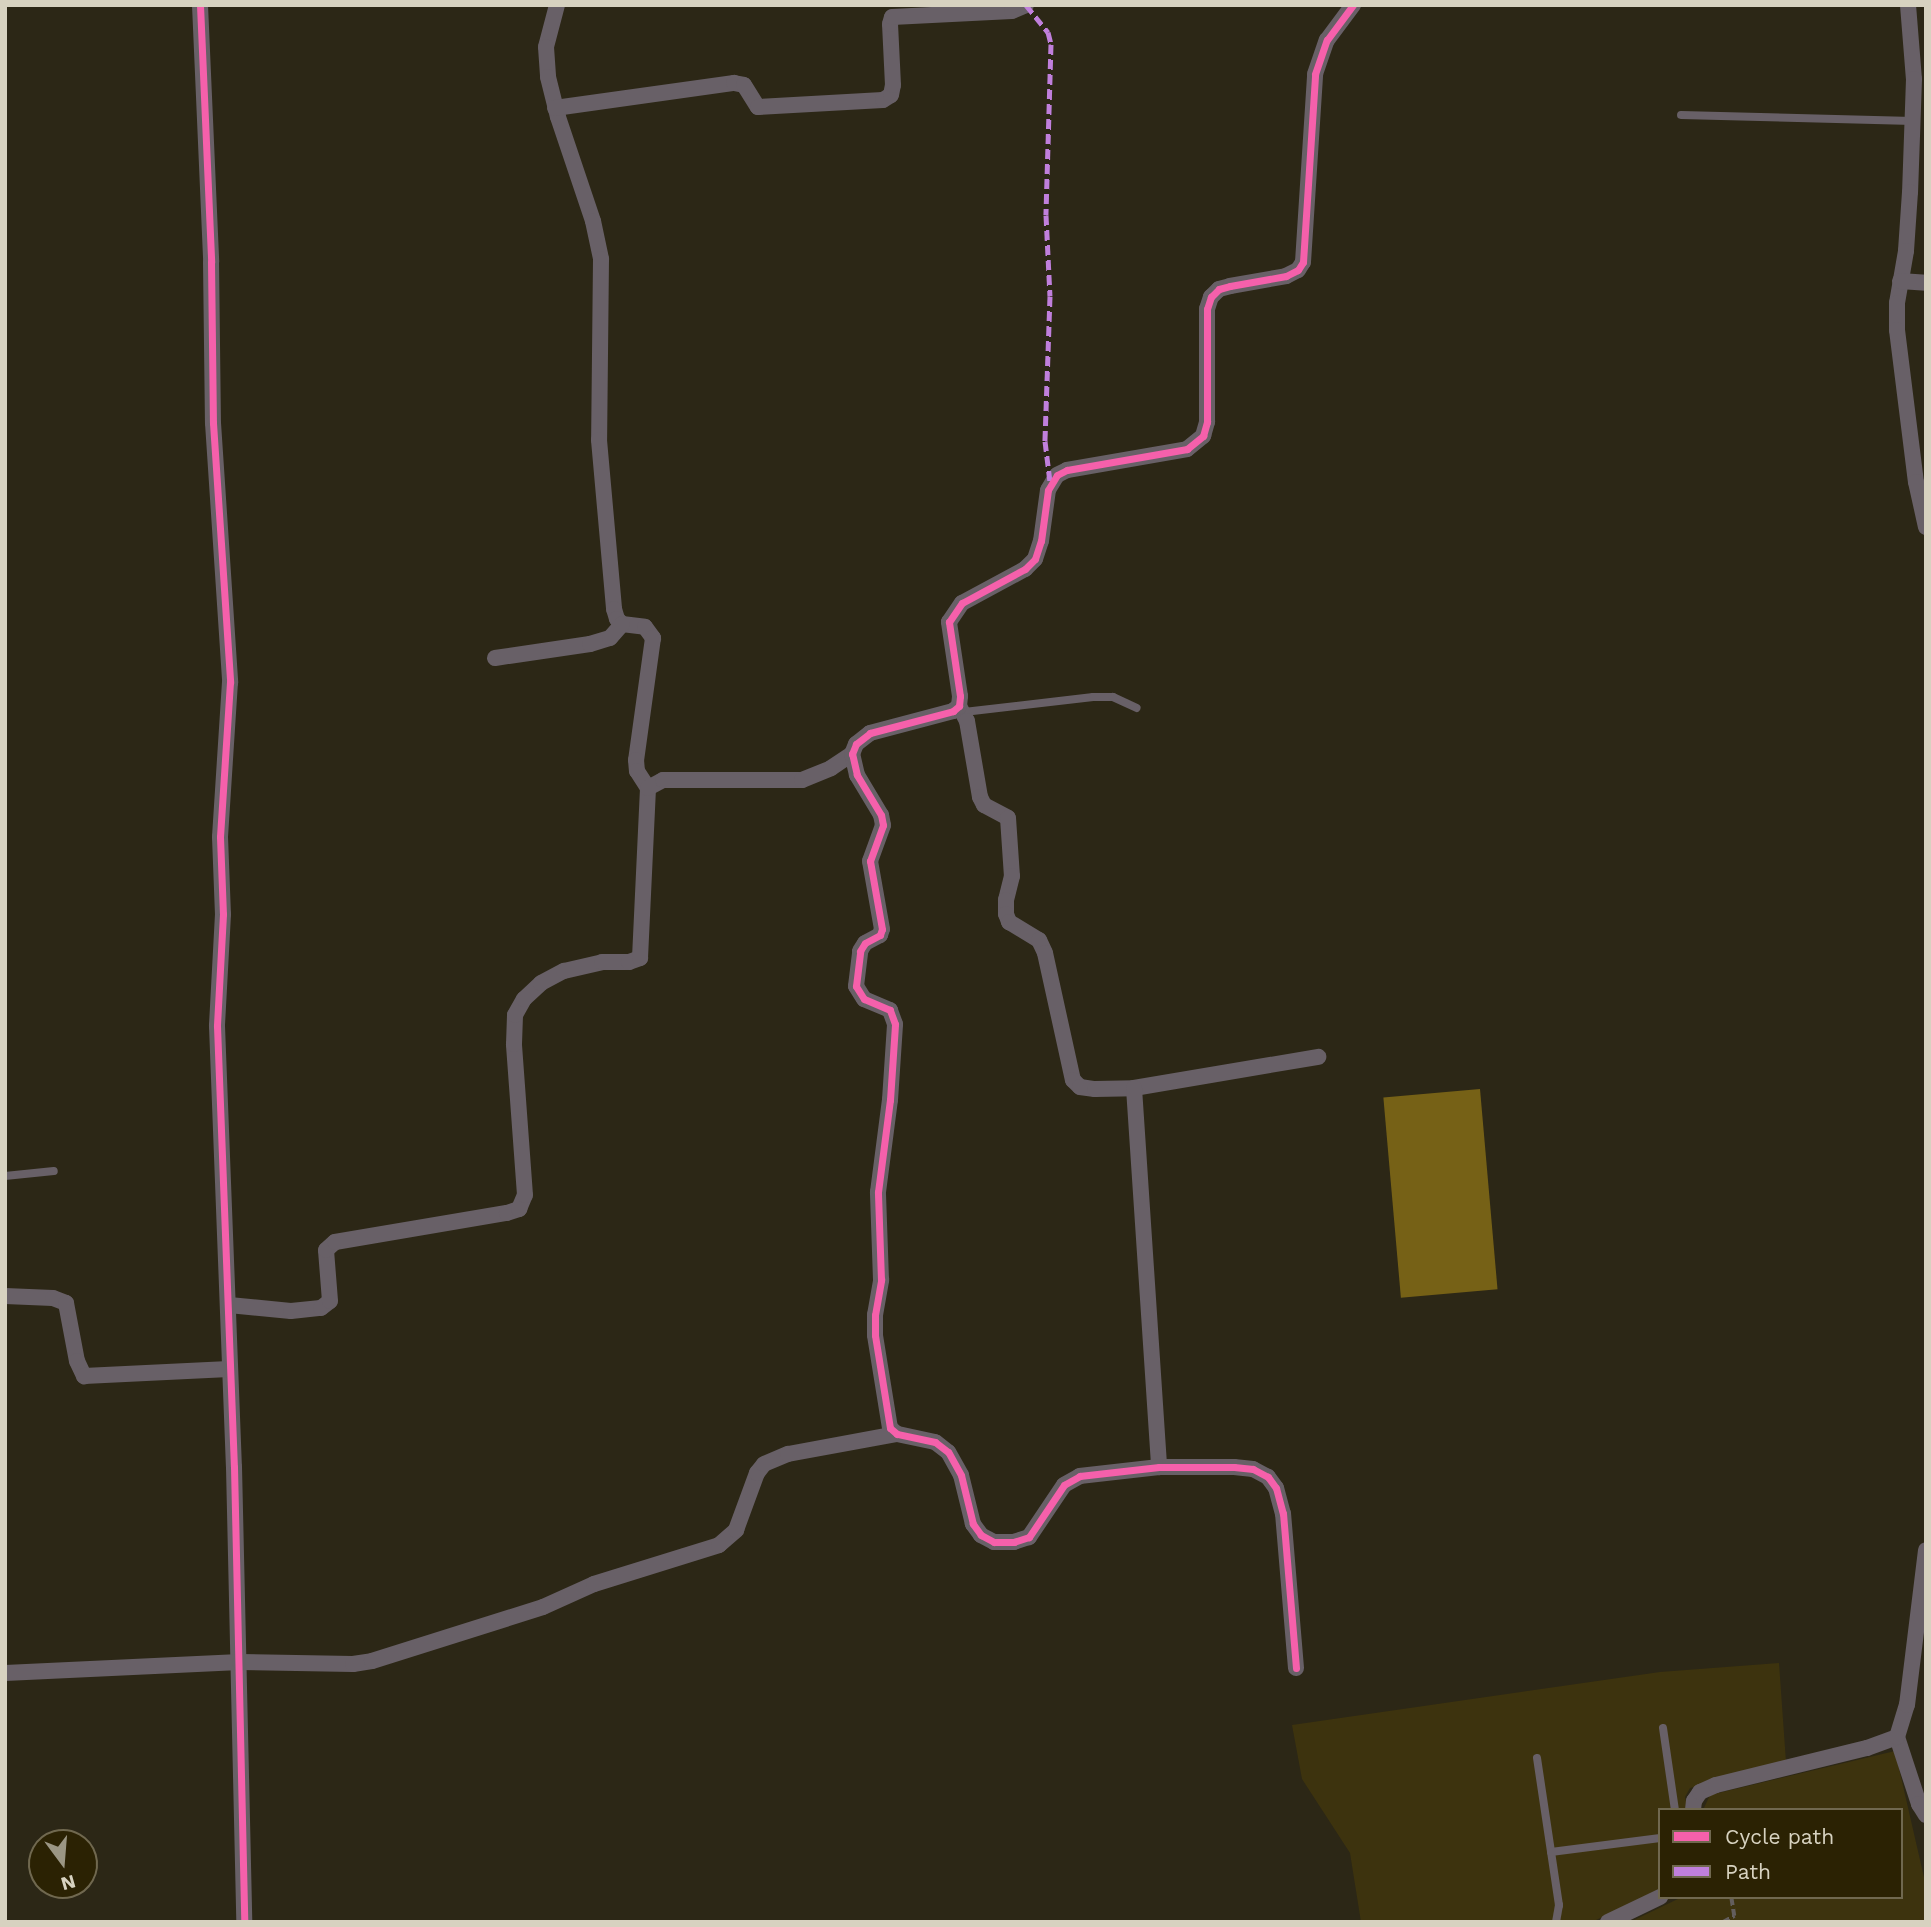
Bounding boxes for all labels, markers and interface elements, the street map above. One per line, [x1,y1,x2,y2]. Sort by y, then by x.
legend [1658,1808,1903,1899]
text: Cycle path [1725,1824,1834,1849]
north arrow [28,1829,98,1899]
text: Path [1725,1859,1771,1884]
text: N [58,1870,78,1896]

